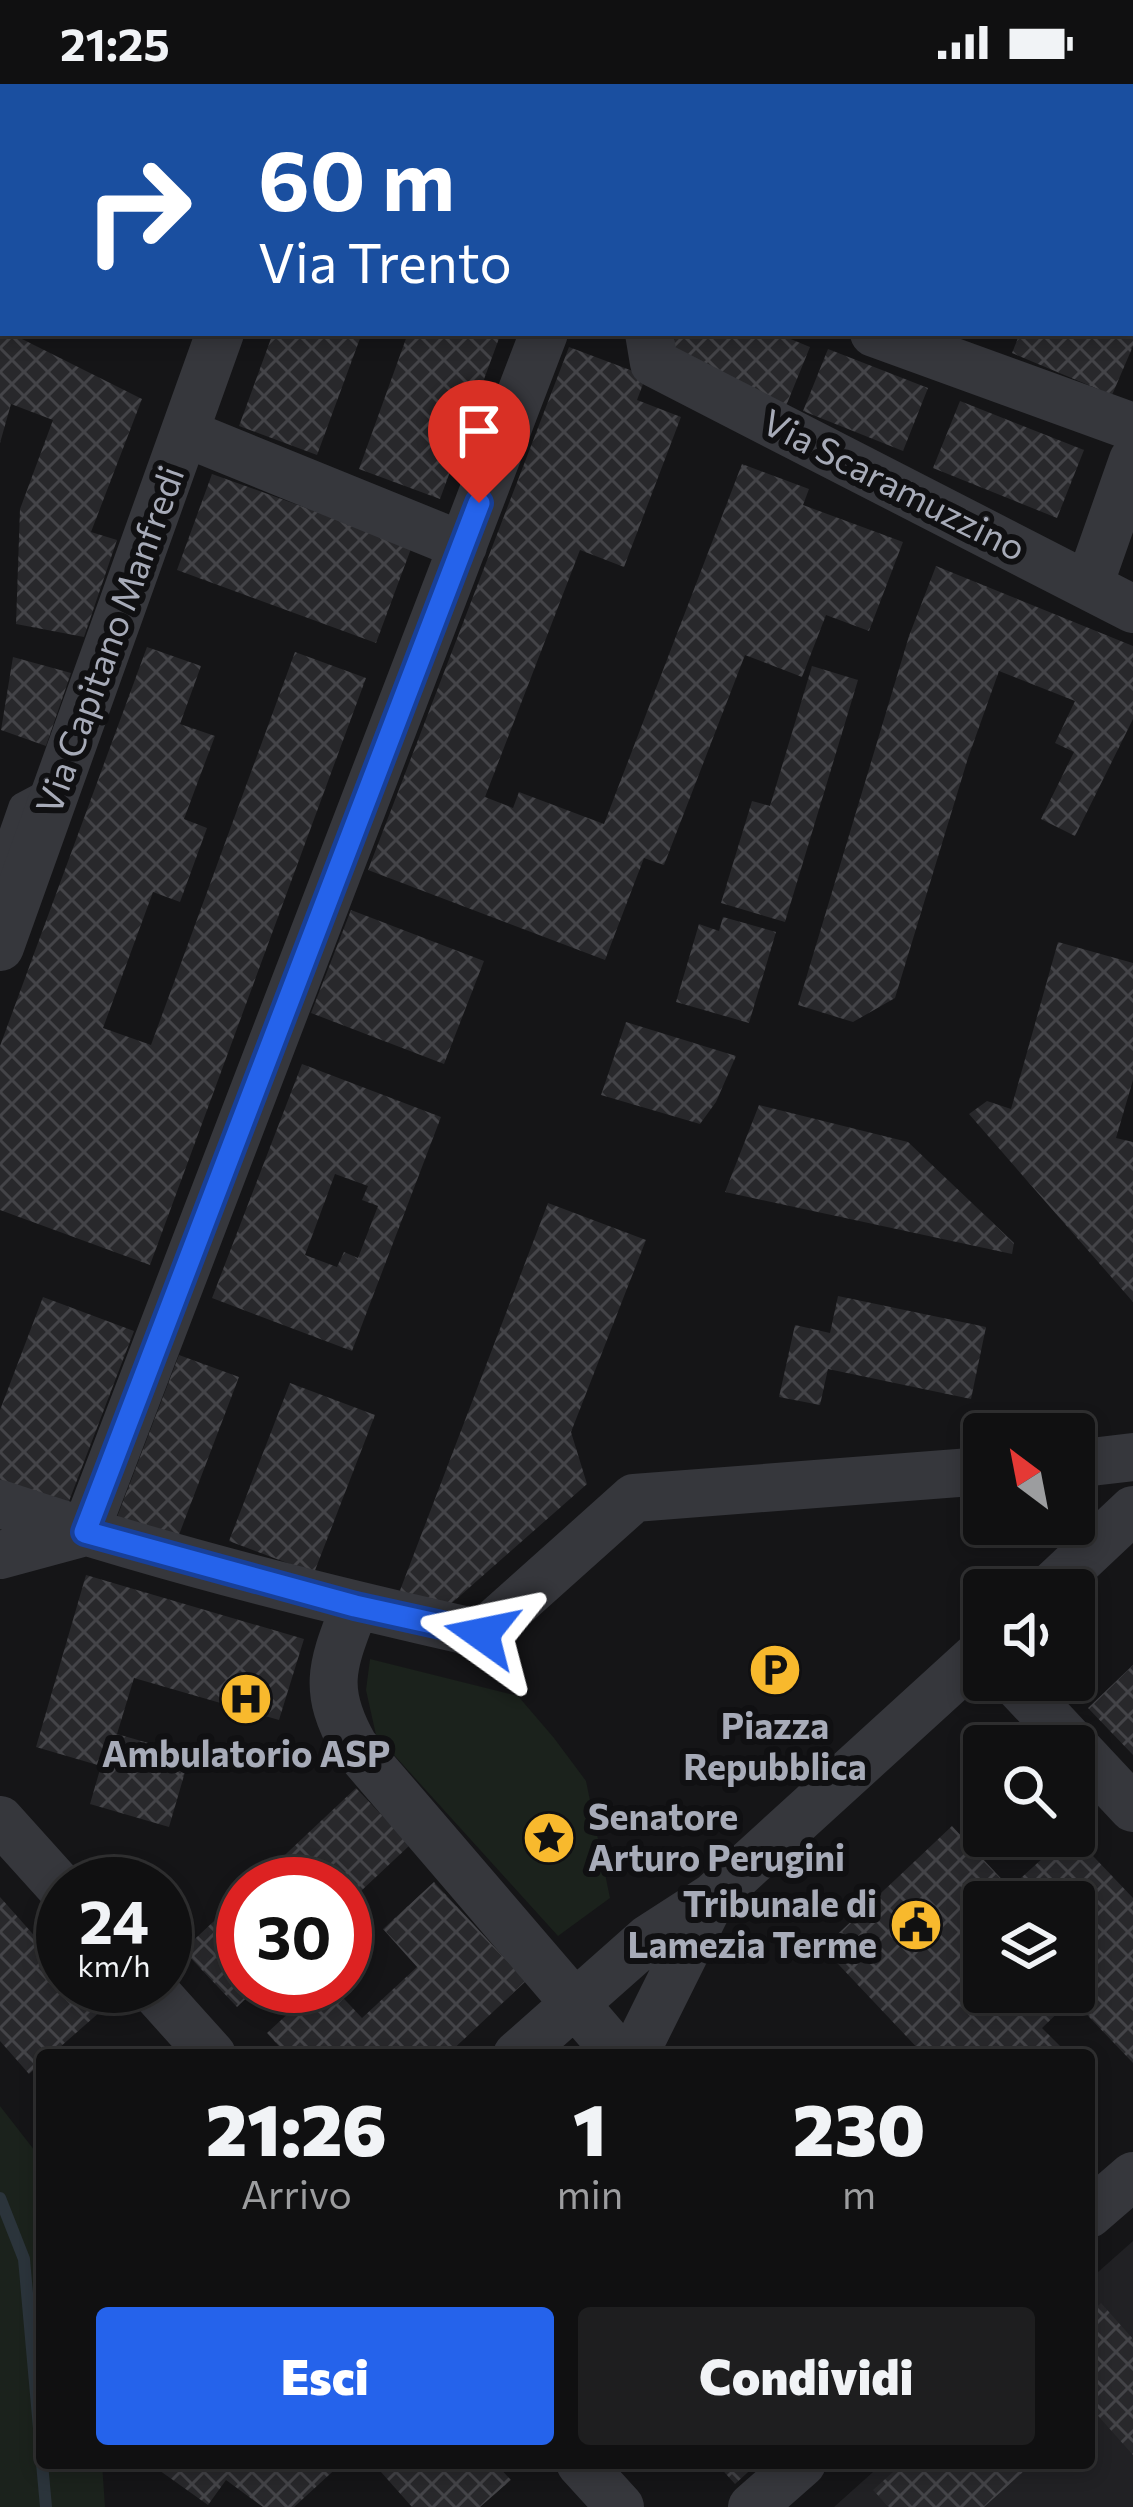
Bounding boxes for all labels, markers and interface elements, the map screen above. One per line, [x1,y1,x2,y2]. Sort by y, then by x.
text: 21:25 [60,15,170,70]
text: 60 m [258,126,455,228]
icon: right [60,132,216,288]
text: Via Trento [258,228,512,294]
pin [428,380,530,503]
icon: arrive [446,398,512,464]
street label: Via Scaramuzzino [756,398,1034,568]
street label: Via Capitano Manfredi [25,459,192,819]
north arrow [963,1413,1095,1545]
map controls [963,1413,1095,2013]
button: sound [963,1569,1095,1701]
position arrow [419,1571,545,1697]
parking icon: Piazza Repubblica [747,1642,803,1698]
hospital icon: Ambulatorio ASP [218,1671,274,1727]
place label: Piazza Repubblica [683,1702,867,1787]
button: search [963,1725,1095,1857]
place label: Ambulatorio ASP [102,1730,390,1774]
place label: Senatore Arturo Perugini [588,1793,845,1878]
place icon: Senatore Arturo Perugini [521,1810,577,1866]
speed limit sign: 30 [216,1857,372,2013]
place label: Tribunale di Lamezia Terme [628,1880,877,1965]
button: layers [963,1881,1095,2013]
text: 24 [79,1883,149,1956]
public building icon: Tribunale di Lamezia Terme [888,1897,944,1953]
text: km/h [78,1946,150,1983]
text: 21:26 [206,2083,387,2171]
text: 1 [573,2083,607,2171]
text: 230 [793,2083,925,2171]
text: Arrivo [241,2169,352,2217]
text: min [557,2169,623,2217]
text: m [842,2169,876,2217]
button: Esci [96,2307,554,2445]
button: Condividi [578,2307,1035,2445]

